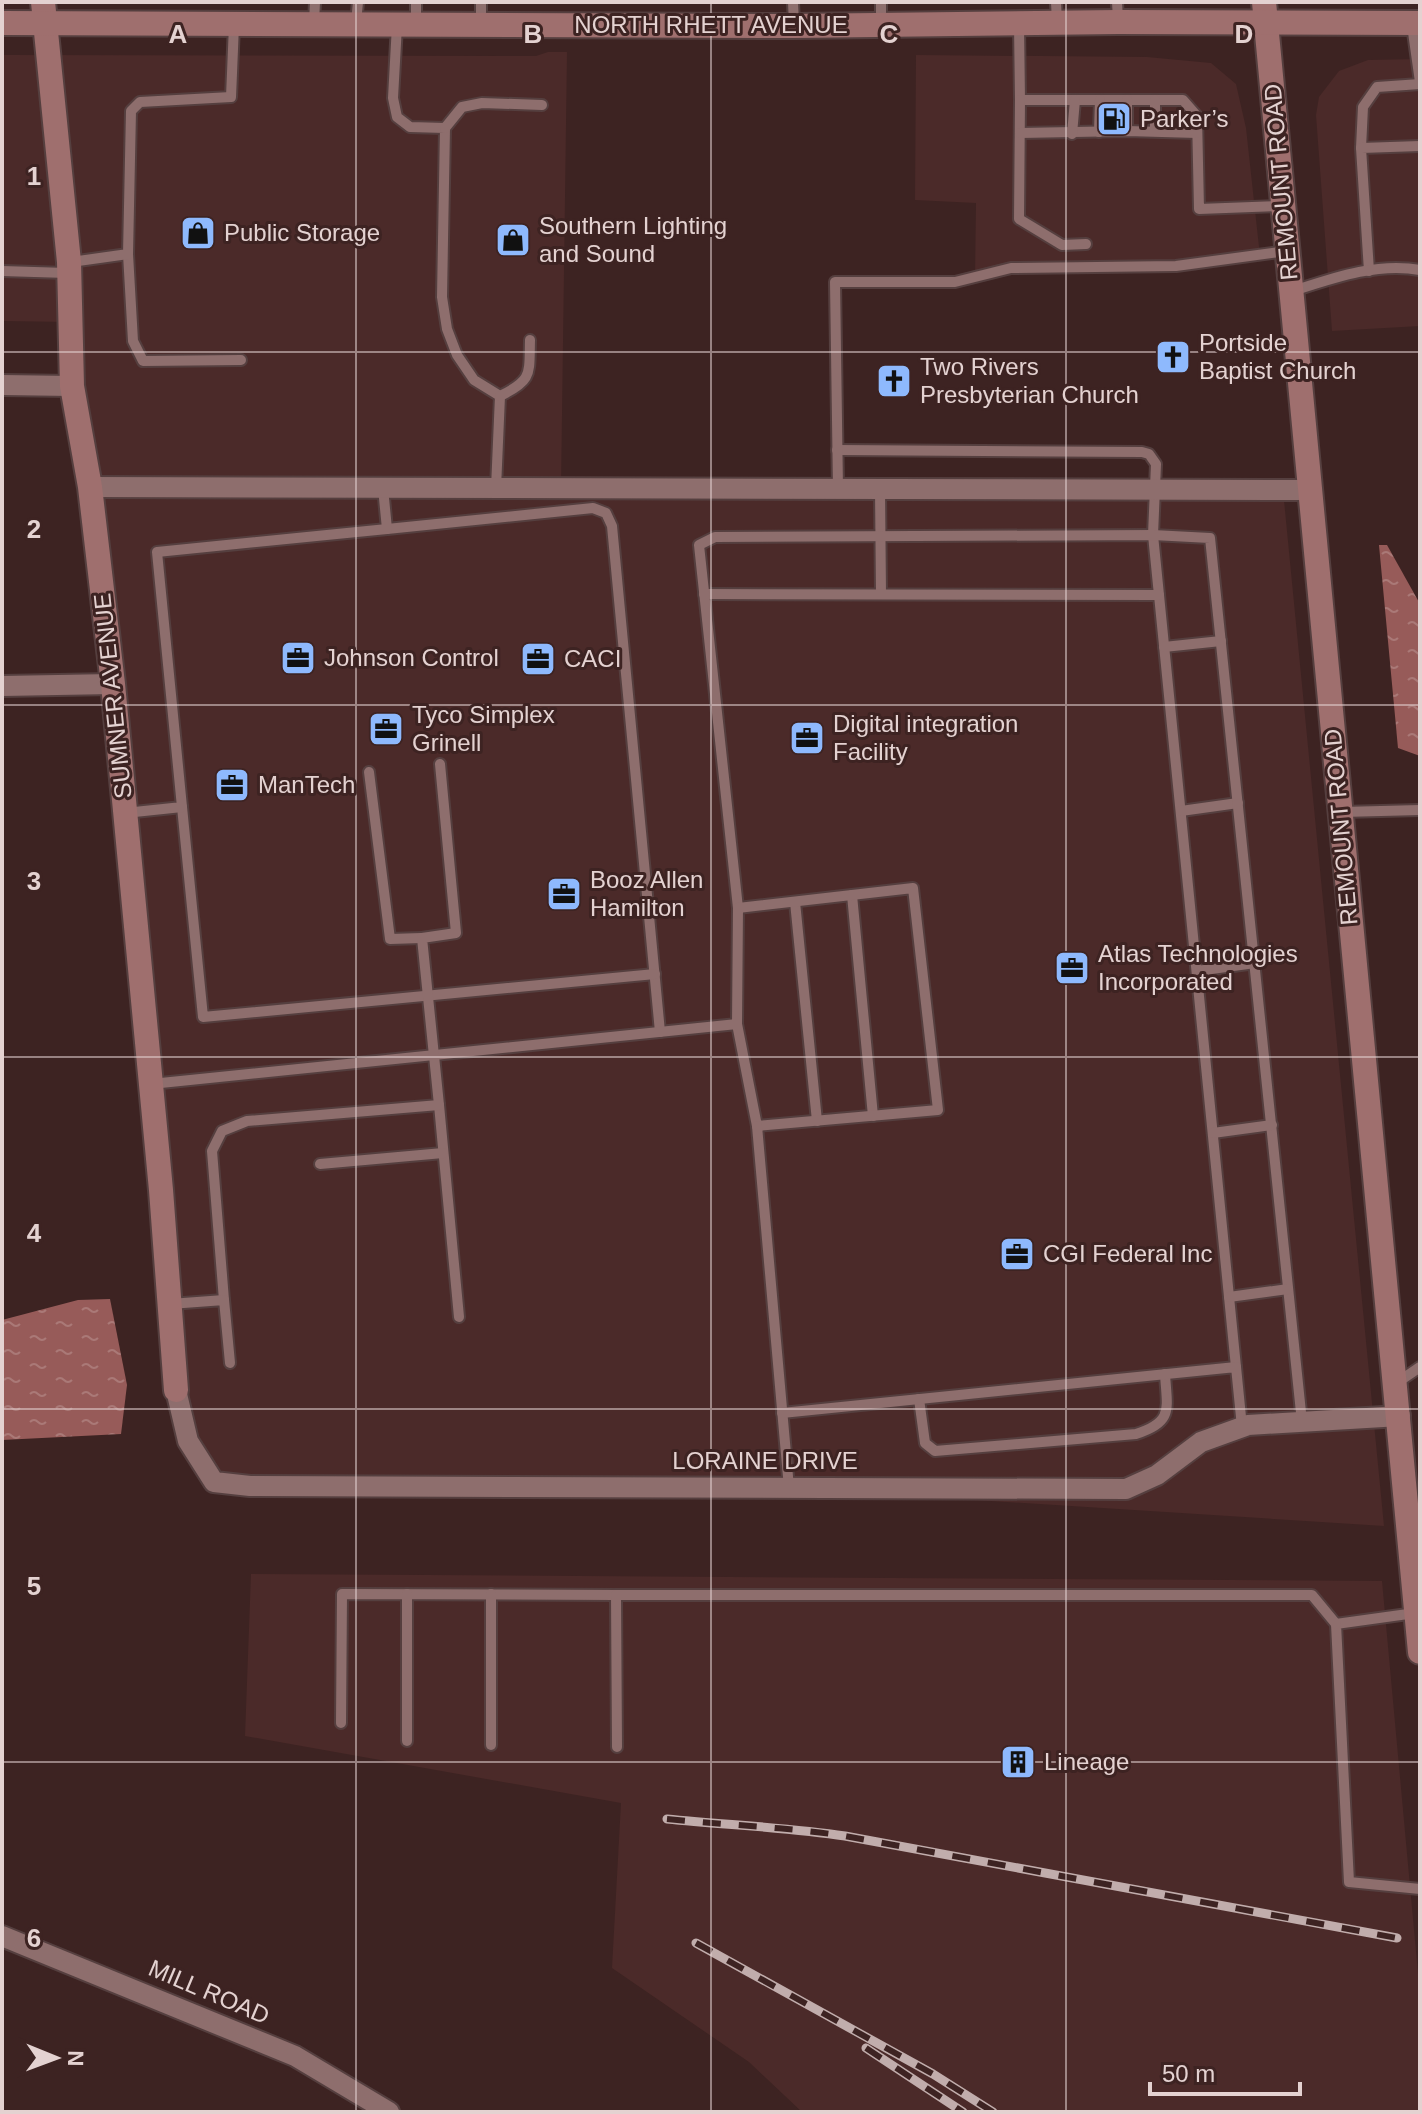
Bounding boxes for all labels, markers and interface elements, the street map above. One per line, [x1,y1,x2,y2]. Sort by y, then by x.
street label: NORTH RHETT AVENUE [574,11,848,38]
text: A [169,19,188,49]
text: B [524,19,542,49]
text: C [880,19,899,49]
text: D [1235,19,1253,49]
street label: REMOUNT ROAD [1258,83,1303,281]
fuel station icon: Parker’s [1095,100,1133,138]
place label: Parker’s [1140,105,1228,132]
text: 1 [27,161,41,191]
place label: Southern Lighting and Sound [539,212,727,267]
shop icon: Public Storage [179,214,217,252]
place label: Public Storage [224,219,380,246]
shop icon: Southern Lighting and Sound [494,221,532,259]
place label: Portside Baptist Church [1199,329,1356,384]
church icon: Portside Baptist Church [1154,338,1192,376]
place label: Two Rivers Presbyterian Church [920,353,1139,408]
church icon: Two Rivers Presbyterian Church [875,362,913,400]
text: 2 [27,514,41,544]
street label: SUMNER AVENUE [88,592,137,800]
office icon: Johnson Control [279,639,317,677]
office icon: CACI [519,640,557,678]
place label: Johnson Control [324,644,499,671]
place label: CACI [564,645,621,672]
place label: Tyco Simplex Grinell [412,701,555,756]
office icon: Tyco Simplex Grinell [367,710,405,748]
place label: Digital integration Facility [833,710,1018,765]
office icon: Digital integration Facility [788,719,826,757]
street label: REMOUNT ROAD [1318,728,1363,926]
office icon: ManTech [213,766,251,804]
place label: ManTech [258,771,355,798]
text: 3 [27,866,41,896]
place label: Booz Allen Hamilton [590,866,703,921]
office icon: Booz Allen Hamilton [545,875,583,913]
place label: Atlas Technologies Incorporated [1098,940,1298,995]
office icon: Atlas Technologies Incorporated [1053,949,1091,987]
text: 4 [27,1218,42,1248]
office icon: CGI Federal Inc [998,1235,1036,1273]
place label: CGI Federal Inc [1043,1240,1212,1267]
street label: LORAINE DRIVE [672,1447,858,1474]
text: 5 [27,1571,41,1601]
building icon: Lineage [999,1743,1037,1781]
place label: Lineage [1044,1748,1129,1775]
text: 6 [27,1923,41,1953]
street label: MILL ROAD [145,1954,274,2029]
north arrow [16,2018,96,2098]
scale bar [1150,2046,1300,2096]
text: N [63,2050,88,2067]
text: 50 m [1162,2060,1215,2087]

